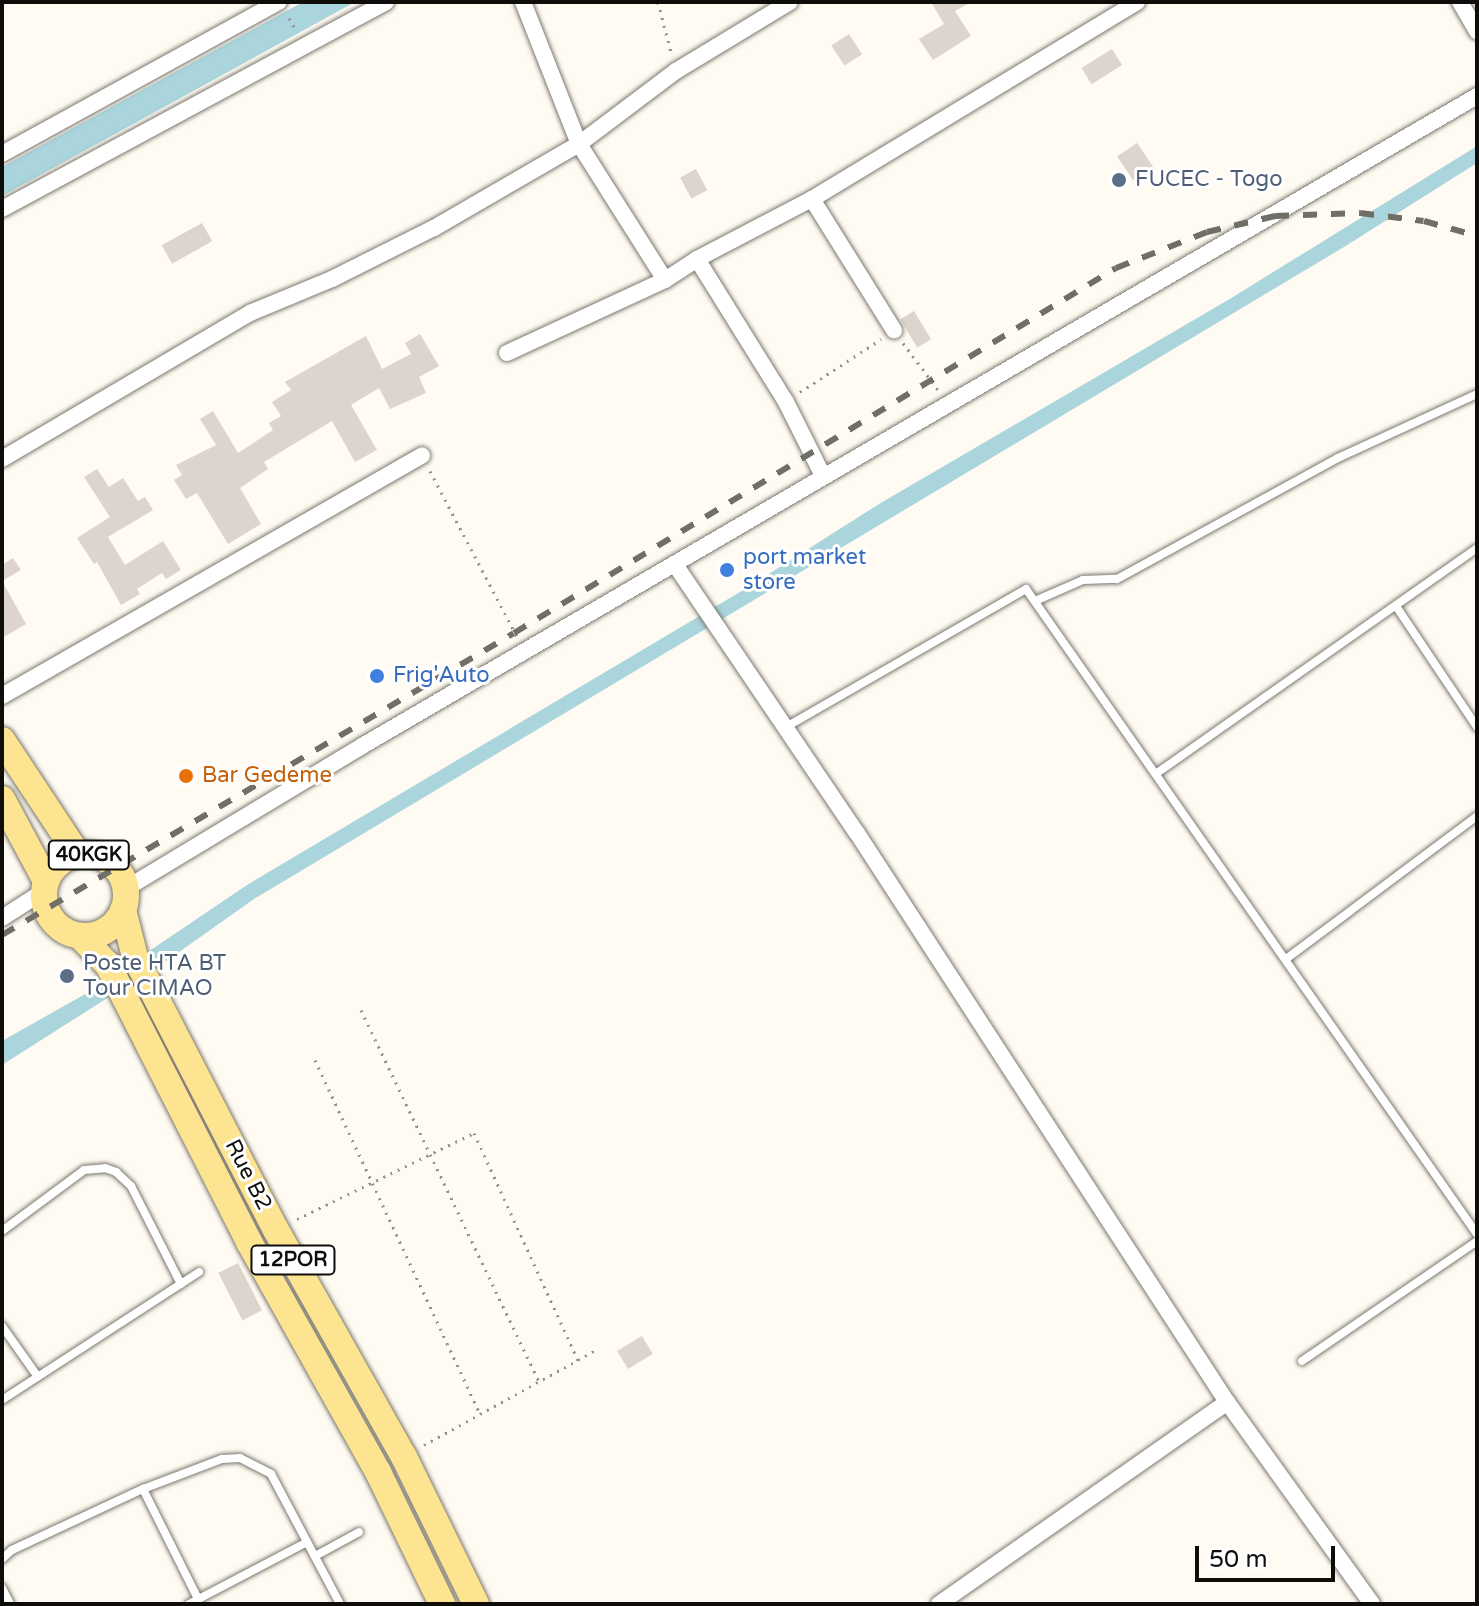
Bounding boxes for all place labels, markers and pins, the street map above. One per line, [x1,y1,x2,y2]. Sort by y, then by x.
place label: FUCEC - Togo [1135,167,1283,193]
marker: FUCEC - Togo [1110,171,1128,189]
place label: port market store [743,544,866,596]
marker: port market store [718,561,736,579]
place label: Frig'Auto [393,663,490,689]
marker: Frig'Auto [368,667,386,685]
place label: Bar Gedeme [202,763,332,789]
marker: Bar Gedeme [177,767,195,785]
place label: Poste HTA BT Tour CIMAO [83,950,226,1002]
marker: Poste HTA BT Tour CIMAO [58,967,76,985]

